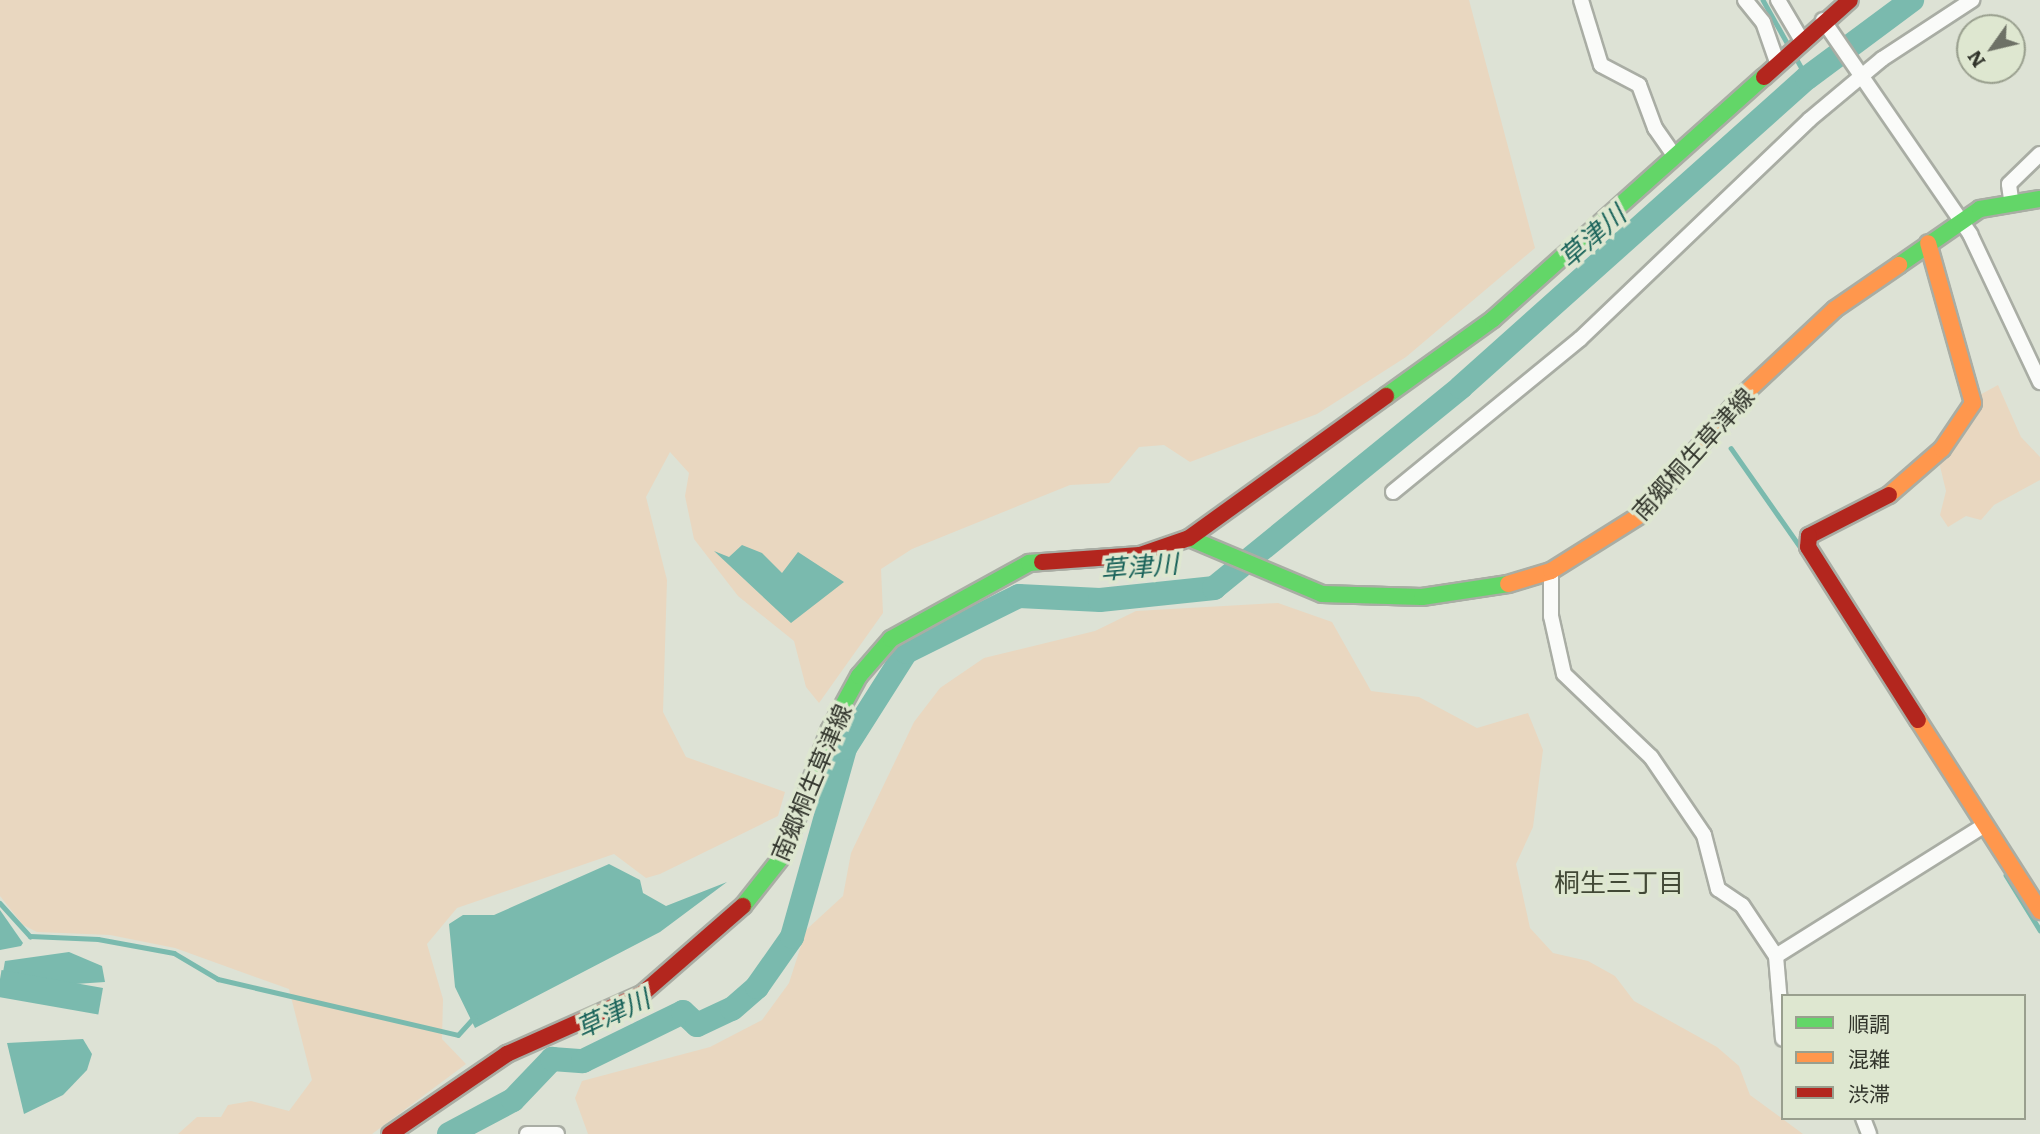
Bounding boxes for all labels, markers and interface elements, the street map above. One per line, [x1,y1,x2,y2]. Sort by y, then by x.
north arrow [1956,14,2026,84]
text: N [1959,45,1991,74]
water label: 草津川 [1551,198,1631,272]
street label: 南郷桐生草津線 [1625,381,1759,525]
water label: 草津川 [1099,546,1179,584]
street label: 南郷桐生草津線 [764,699,856,865]
district label: 桐生三丁目 [1554,865,1684,897]
water label: 草津川 [570,981,654,1043]
legend [1781,994,2026,1120]
text: 順調 [1848,1007,1890,1038]
text: 混雑 [1848,1042,1890,1073]
text: 渋滞 [1848,1077,1890,1108]

